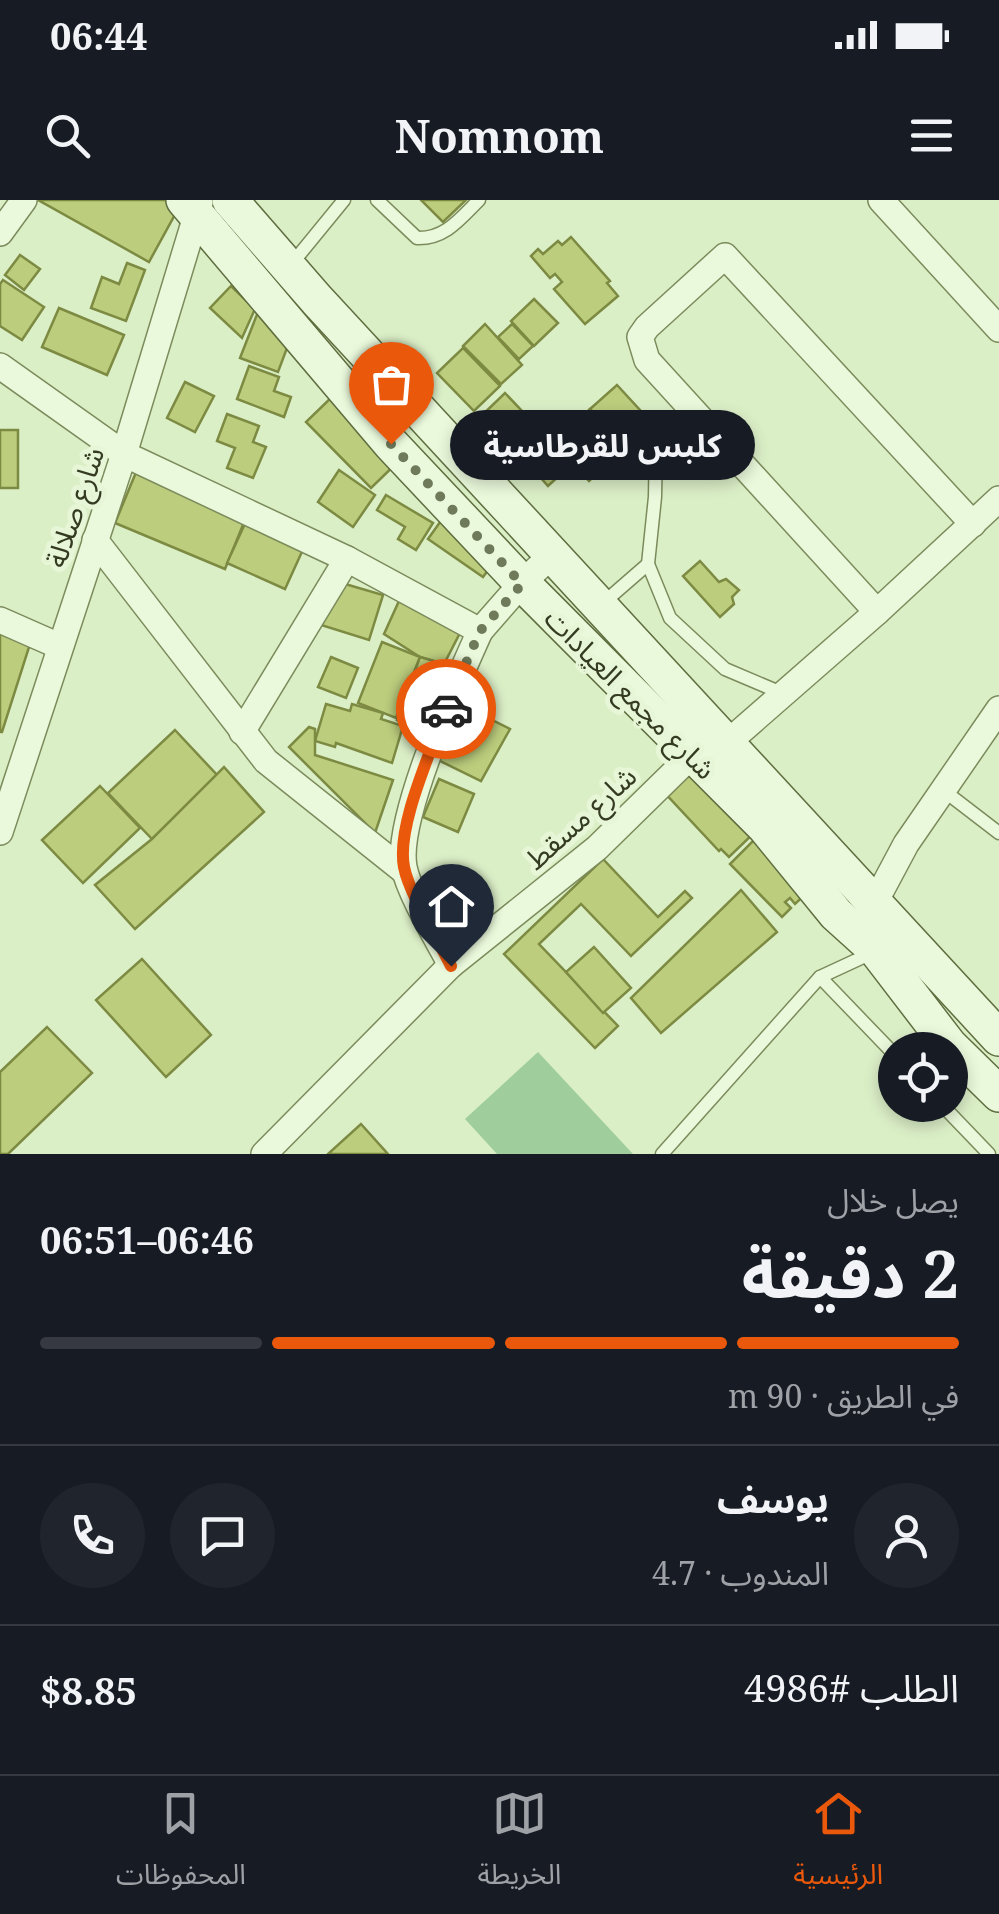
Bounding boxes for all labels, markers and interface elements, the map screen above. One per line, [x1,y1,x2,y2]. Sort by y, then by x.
text: 06:44 [50,9,147,61]
text: Nomnom [395,105,604,166]
icon: search [40,108,95,163]
icon: menu [904,108,959,163]
pin [349,342,434,445]
icon: bag [364,357,419,412]
callout: كلبس للقرطاسية [451,409,756,479]
text: كلبس للقرطاسية [483,423,722,466]
street label: شارع صلالة [36,442,115,573]
street label: شارع مجمع العيادات [535,599,725,789]
courier [396,659,496,759]
icon: car [419,682,474,737]
street label: شارع مسقط [516,757,646,879]
pin [409,864,494,967]
icon: home [424,879,479,934]
map controls [878,1032,968,1122]
button: locate [878,1032,968,1122]
text: يصل خلال [827,1178,959,1221]
text: 06:46–06:51 [40,1213,254,1265]
text: 2 دقيقة [742,1229,959,1317]
text: في الطريق · 90 m [728,1374,959,1417]
text: يوسف [717,1472,829,1524]
button: phone [40,1483,145,1588]
button: chat [170,1483,275,1588]
button: person [854,1483,959,1588]
text: المندوب · 4.7 [652,1551,829,1594]
text: الطلب #4986 [744,1661,959,1713]
text: $8.85 [40,1664,137,1716]
tab: المحفوظات [116,1786,246,1905]
tab: الخريطة [478,1786,561,1905]
tab: الرئيسية [793,1786,883,1905]

